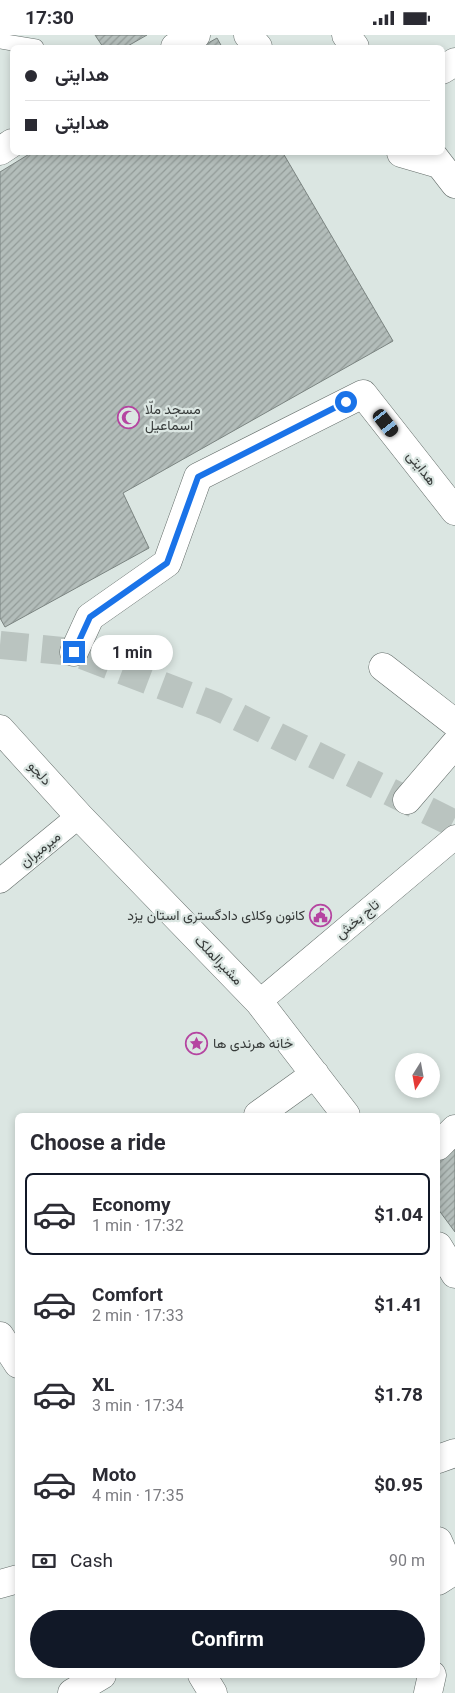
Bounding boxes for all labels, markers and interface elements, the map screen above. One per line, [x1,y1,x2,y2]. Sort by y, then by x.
text: 17:30 [25,6,74,29]
text: هدایتی [55,63,109,86]
text: هدایتی [55,111,109,134]
route start [335,391,357,413]
place label: مسجد ملّا اسماعیل [145,400,201,434]
mosque icon: مسجد ملّا اسماعیل [117,405,141,429]
car [370,407,401,439]
street label: هدایتی [403,448,440,489]
callout: 1 min [92,635,174,669]
route end [63,641,85,663]
text: 1 min [112,643,152,662]
street label: دلجو [24,758,55,789]
street label: میرمیران [16,828,64,871]
street label: تاج بخش [332,896,384,944]
public building icon: کانون وکلای دادگستری استان یزد [309,903,333,927]
place label: کانون وکلای دادگستری استان یزد [127,907,305,924]
street label: مشیرالملک [191,932,246,989]
place icon: خانه هرندی ها [185,1031,209,1055]
place label: خانه هرندی ها [213,1035,293,1052]
north arrow [395,1053,440,1097]
map controls [395,1053,440,1098]
text: Choose a ride [30,1130,166,1155]
icon: car [32,1192,77,1237]
text: Economy [92,1193,171,1216]
text: $1.04 [374,1203,423,1226]
text: 1 min · 17:32 [92,1216,184,1235]
icon: car [32,1282,77,1327]
text: Comfort [92,1283,163,1306]
text: $1.41 [374,1293,423,1316]
text: 2 min · 17:33 [92,1306,184,1325]
icon: car [32,1372,77,1417]
text: XL [92,1373,114,1396]
text: $1.78 [374,1383,423,1406]
text: 3 min · 17:34 [92,1396,184,1415]
icon: car [32,1462,77,1507]
text: Moto [92,1463,136,1486]
text: $0.95 [374,1473,423,1496]
text: 4 min · 17:35 [92,1486,184,1505]
icon: cash [30,1547,58,1575]
text: Cash [70,1549,113,1572]
text: 90 m [389,1551,425,1570]
button: Confirm [30,1610,425,1668]

